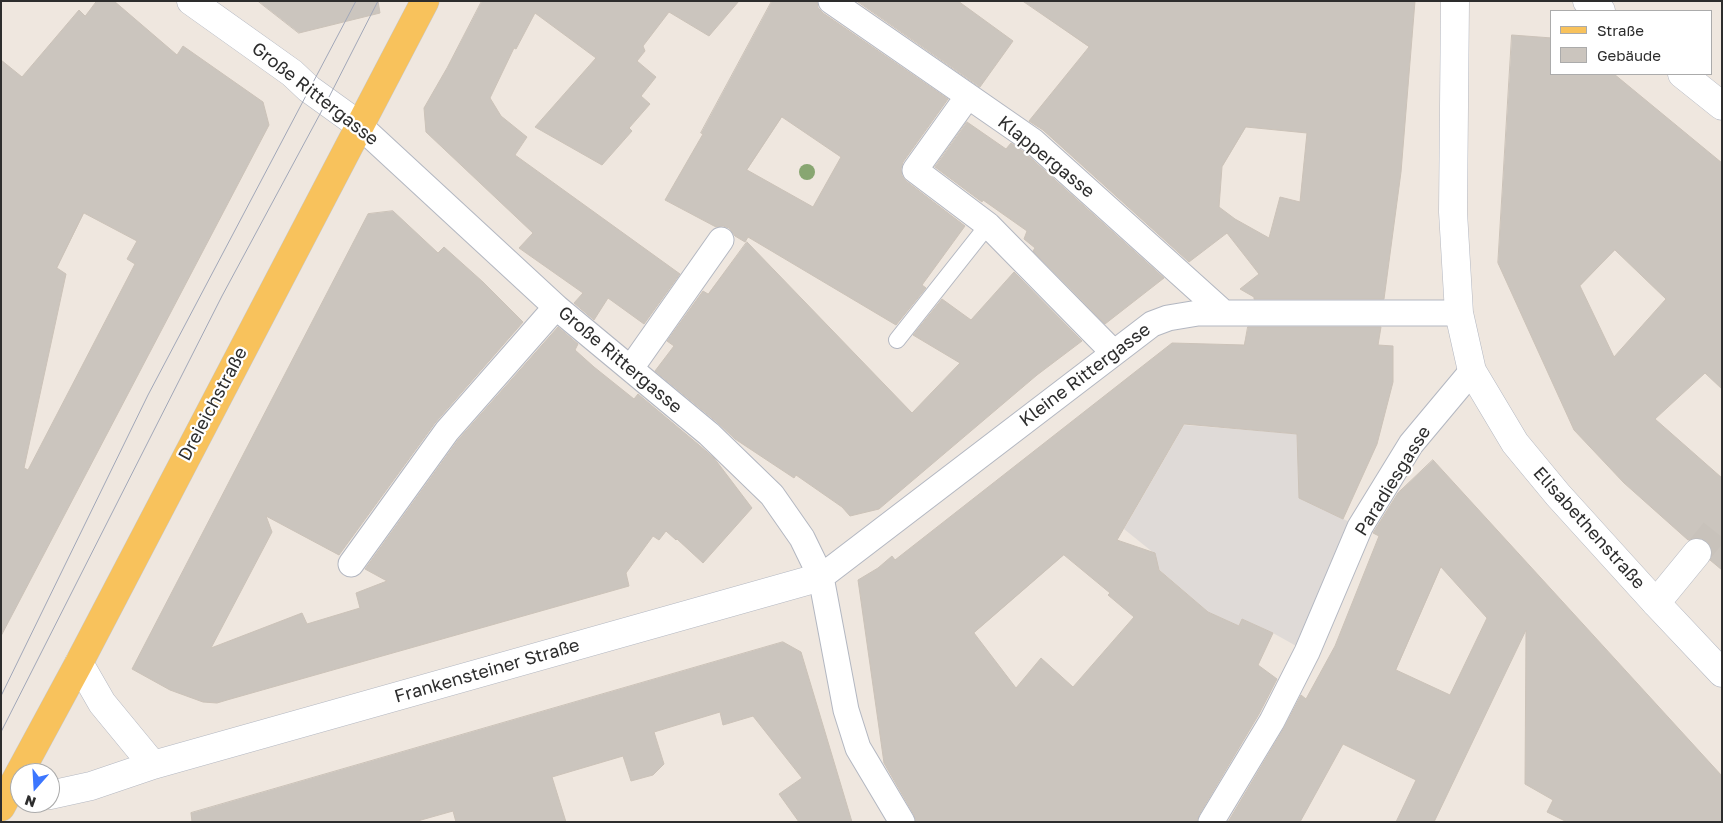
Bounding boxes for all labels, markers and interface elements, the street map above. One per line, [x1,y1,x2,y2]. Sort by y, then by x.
legend [1550,10,1713,75]
text: Straße [1597,21,1644,39]
street label: Große Rittergasse [247,38,383,150]
text: Gebäude [1597,46,1661,64]
street label: Klappergasse [993,111,1099,203]
street label: Große Rittergasse [554,302,686,418]
street label: Kleine Rittergasse [1015,319,1155,431]
street label: Dreieichstraße [174,344,252,464]
street label: Paradiesgasse [1351,422,1435,540]
street label: Elisabethenstraße [1528,462,1650,594]
street label: Frankensteiner Straße [392,634,582,708]
north arrow [10,763,60,813]
text: N [22,792,38,811]

